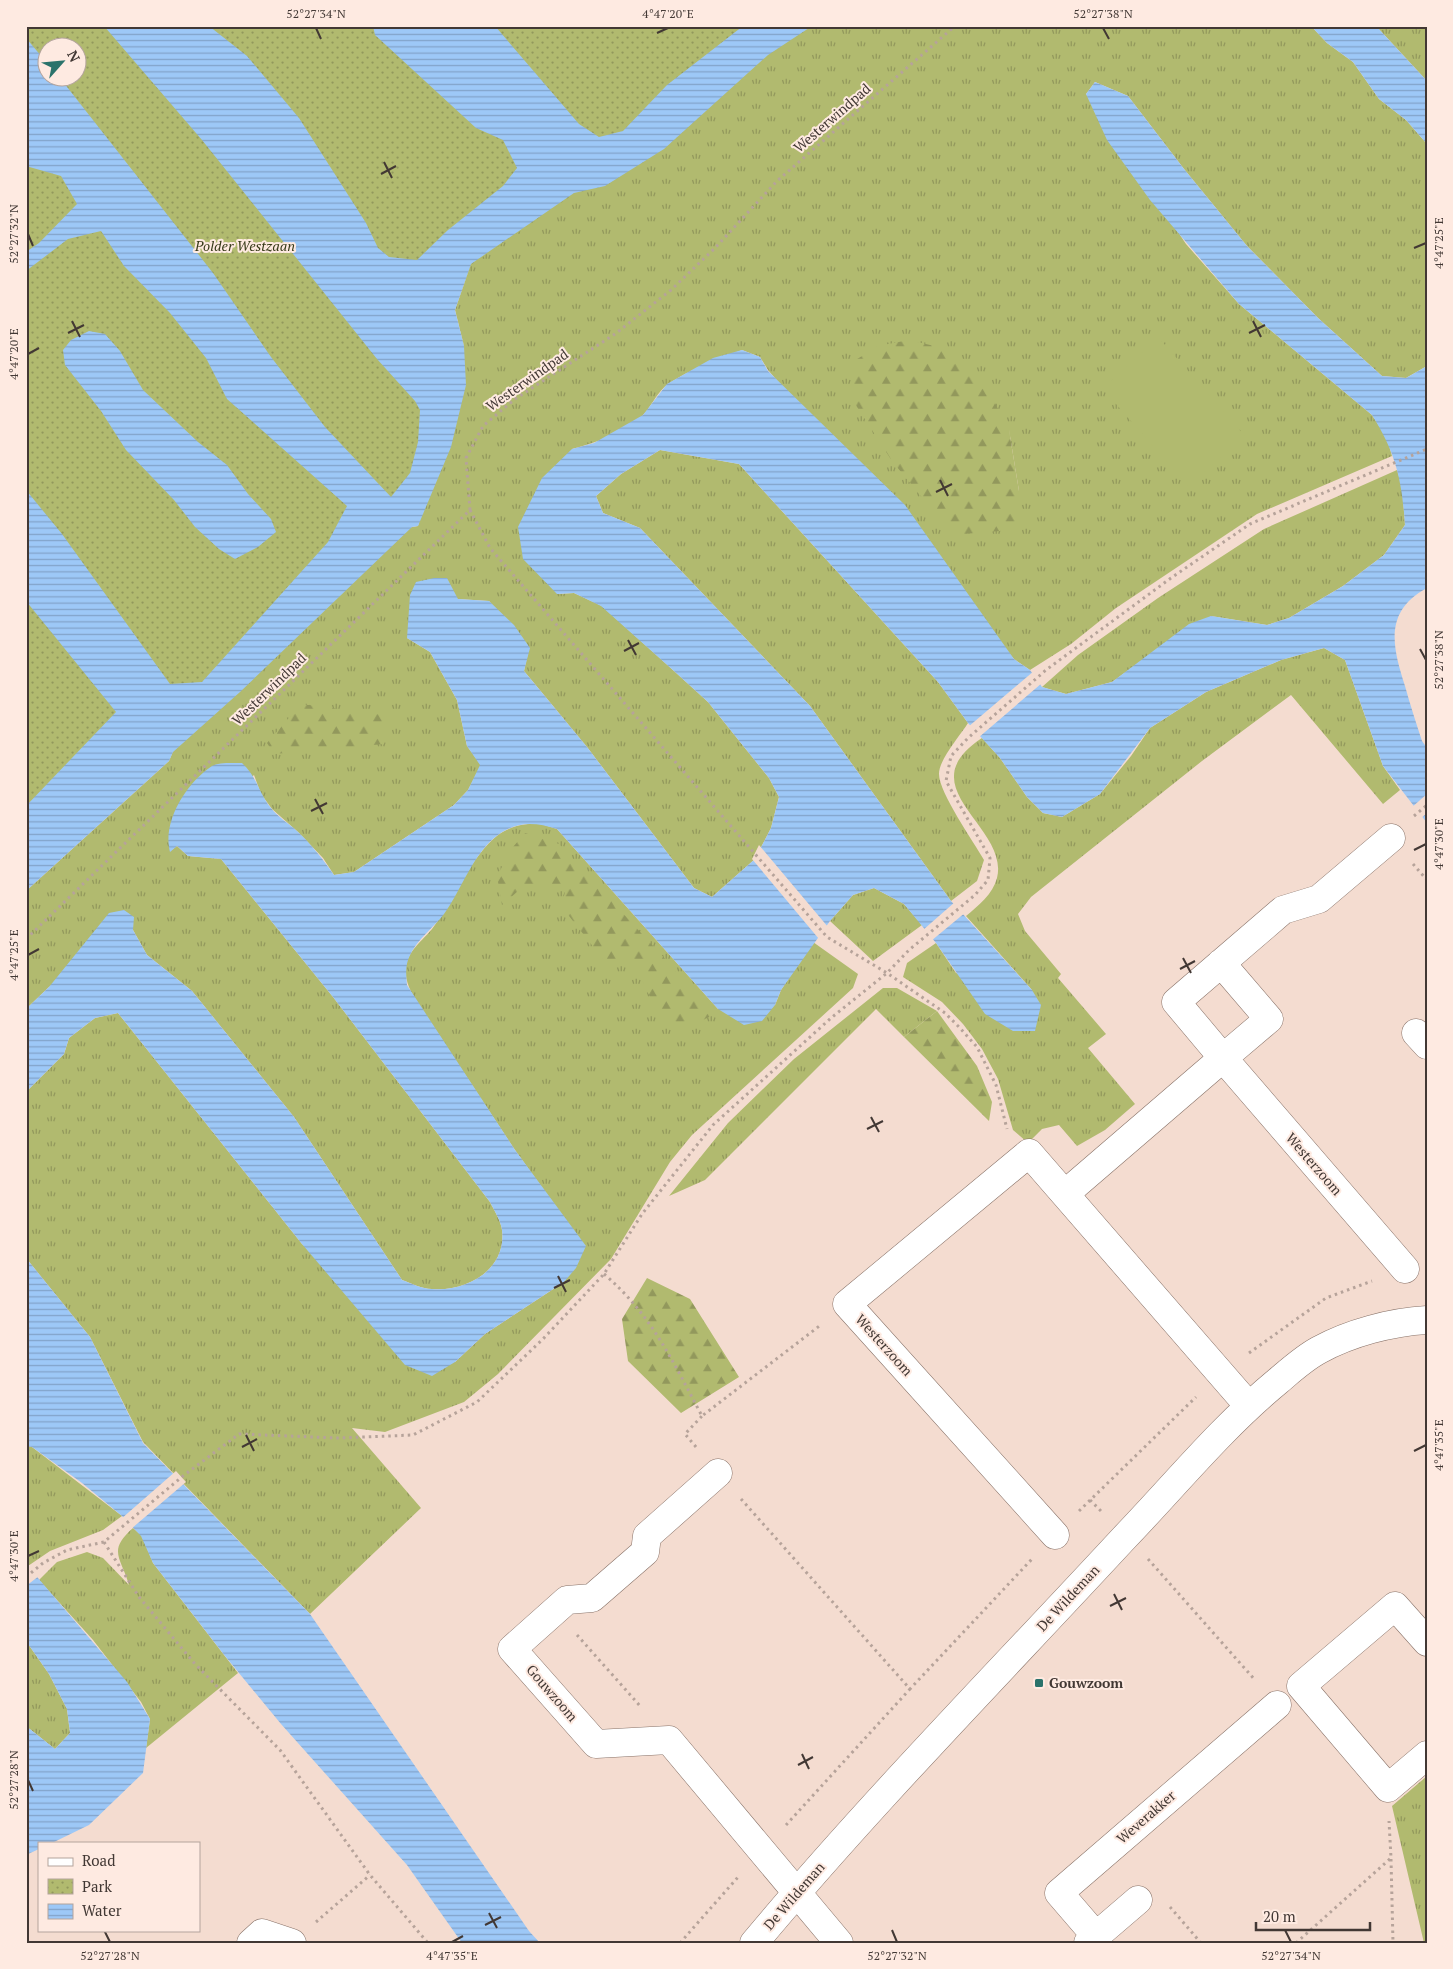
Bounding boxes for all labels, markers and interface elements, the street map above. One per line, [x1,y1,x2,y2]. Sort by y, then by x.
text: 52°27'34"N [286,6,346,21]
text: 4°47'20"E [642,6,694,21]
text: 52°27'38"N [1073,6,1133,21]
north arrow [38,38,88,88]
text: N [63,47,85,65]
street label: Westerwindpad [789,79,874,156]
text: 52°27'32"N [6,204,21,264]
text: 4°47'25"E [1431,217,1446,269]
park label: Polder Westzaan [194,236,295,255]
text: 4°47'20"E [6,328,21,380]
street label: Westerwindpad [482,344,572,415]
text: 52°27'38"N [1431,630,1446,690]
street label: Westerwindpad [227,648,310,729]
text: 4°47'30"E [1431,818,1446,870]
text: 4°47'25"E [6,929,21,981]
street label: Westerzoom [1282,1128,1347,1199]
street label: Westerzoom [852,1310,917,1380]
text: 4°47'35"E [1431,1419,1446,1471]
text: 4°47'30"E [6,1530,21,1582]
street label: De Wildeman [1032,1560,1104,1635]
street label: Gouwzoom [522,1660,582,1725]
place label: Gouwzoom [1049,1673,1123,1692]
marker: Gouwzoom [1033,1677,1045,1689]
text: 52°27'28"N [6,1750,21,1810]
street label: Weverakker [1112,1785,1180,1847]
legend [38,1842,200,1932]
text: Road [82,1850,115,1870]
street label: De Wildeman [759,1857,829,1934]
text: Park [82,1876,112,1896]
scale bar [1256,1899,1369,1931]
text: Water [82,1900,122,1920]
text: 20 m [1263,1906,1296,1926]
text: 52°27'28"N [80,1948,140,1963]
text: 4°47'35"E [426,1948,478,1963]
text: 52°27'32"N [867,1948,927,1963]
text: 52°27'34"N [1261,1948,1321,1963]

